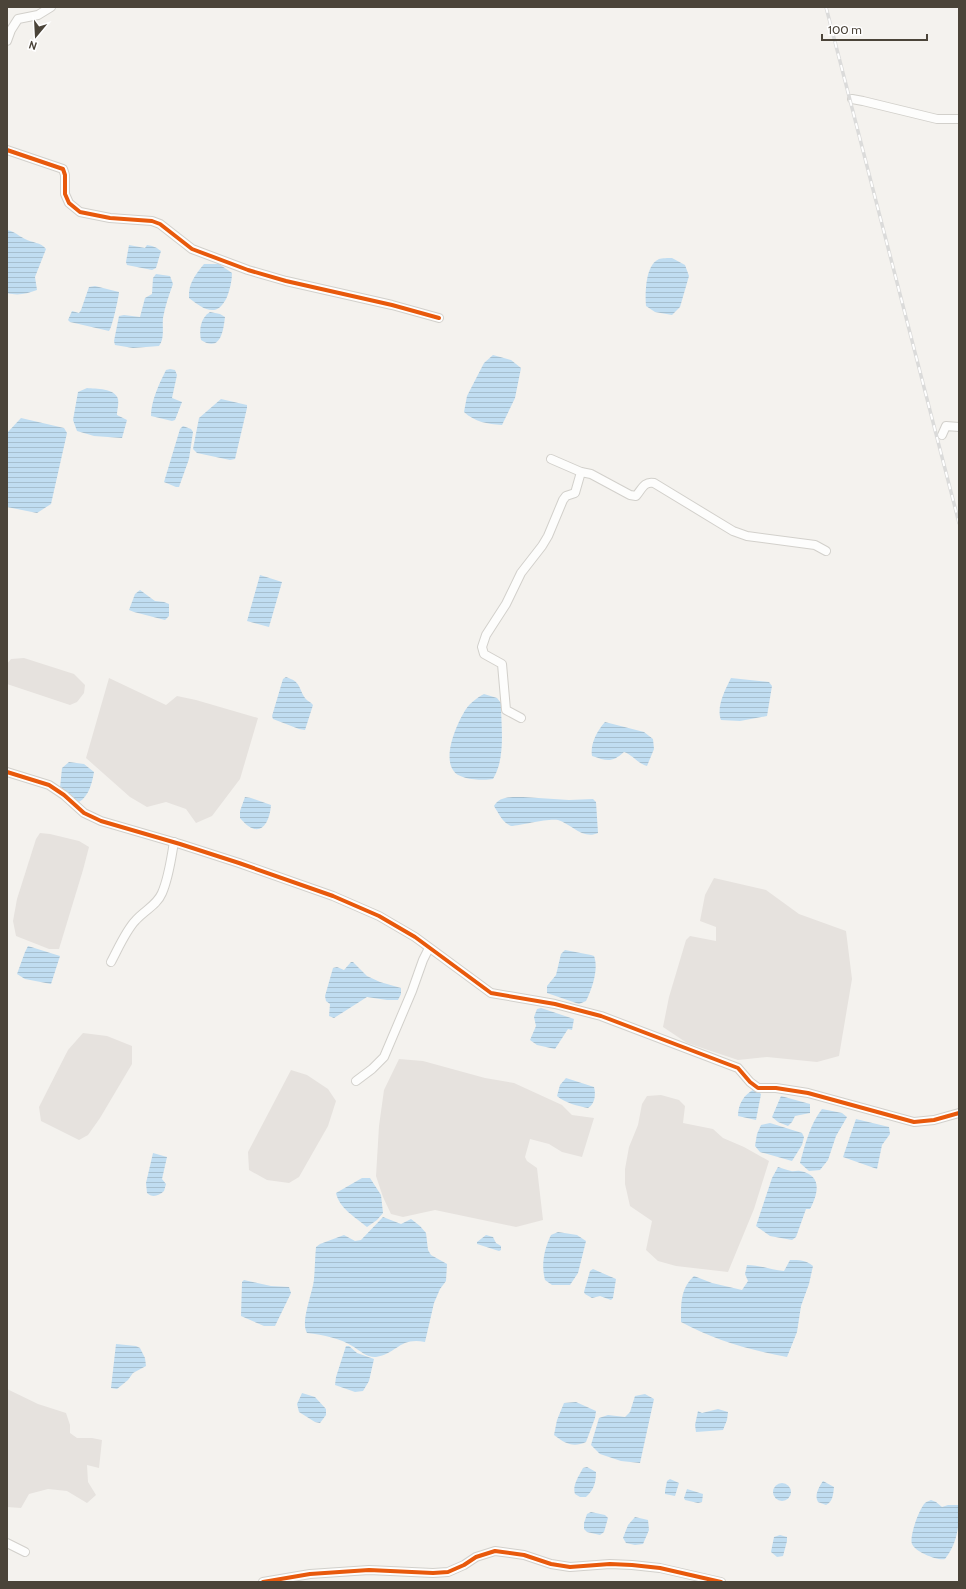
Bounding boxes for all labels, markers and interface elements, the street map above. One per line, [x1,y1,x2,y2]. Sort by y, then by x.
north arrow [16,16,56,56]
scale bar [822,16,927,42]
text: 100 m [828,22,862,37]
text: N [27,38,39,53]

